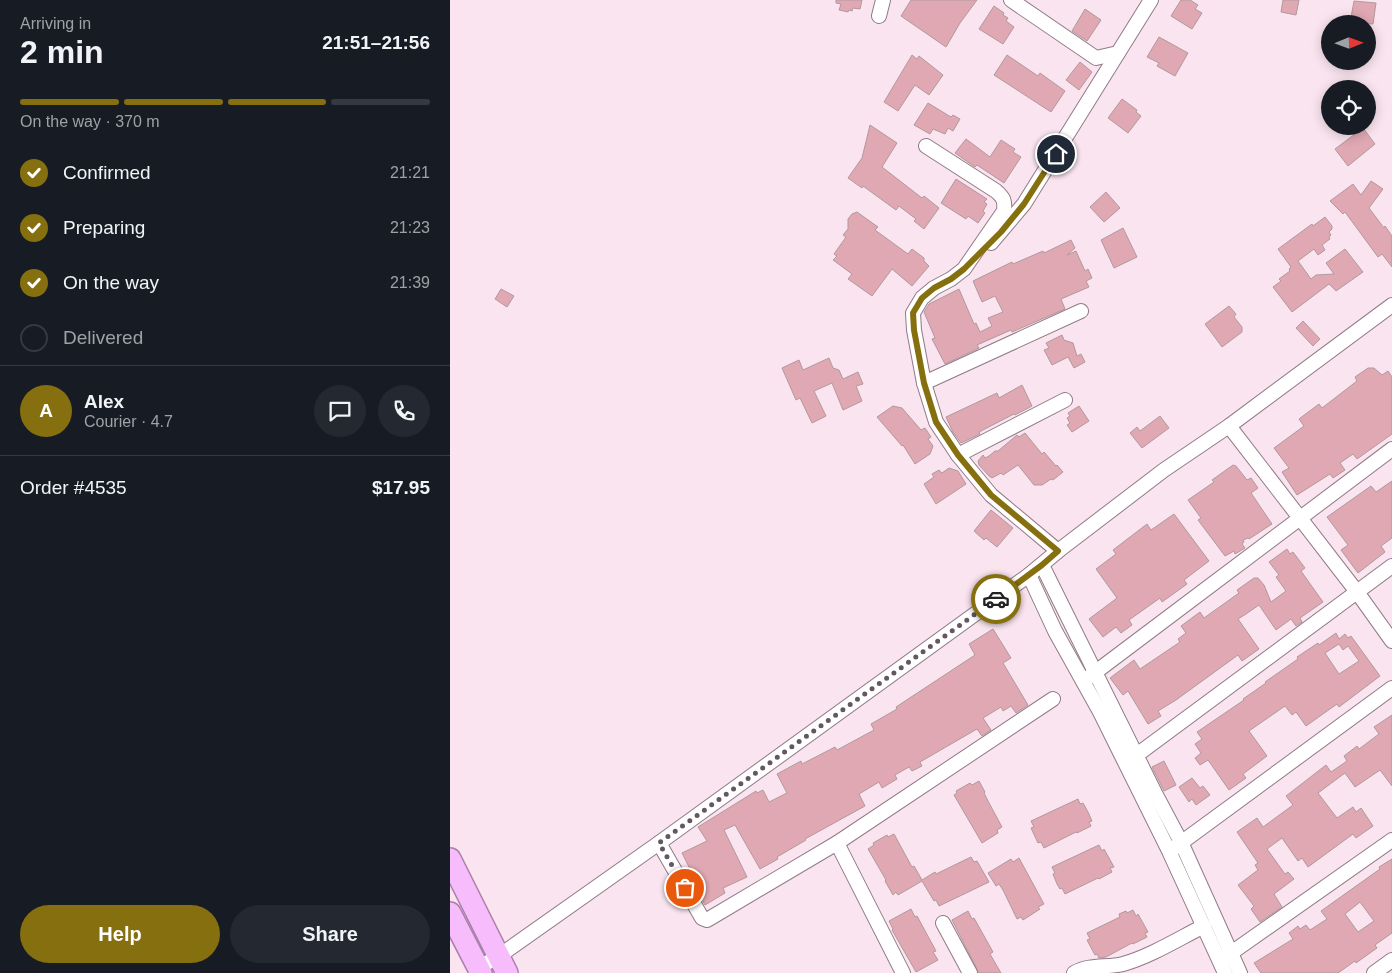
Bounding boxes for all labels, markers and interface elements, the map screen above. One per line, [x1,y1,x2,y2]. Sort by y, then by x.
text: Arriving in [20,15,91,32]
north arrow [1321,15,1376,70]
map controls [1321,15,1376,135]
text: 21:51–21:56 [322,32,430,53]
text: 2 min [20,34,104,70]
button: locate [1321,80,1376,135]
text: On the way · 370 m [20,113,160,130]
pin [1035,133,1077,175]
icon: home [1042,140,1070,168]
icon: check [20,159,48,187]
text: Confirmed [63,162,151,183]
text: 21:21 [390,164,430,181]
icon: check [20,214,48,242]
text: Preparing [63,217,145,238]
text: 21:23 [390,219,430,236]
icon: check [20,269,48,297]
text: On the way [63,272,159,293]
text: 21:39 [390,274,430,291]
text: Delivered [63,327,143,348]
button: chat [314,385,366,437]
button: phone [378,385,430,437]
text: Alex [84,391,124,412]
text: A [39,400,53,421]
text: Courier · 4.7 [84,413,173,430]
text: Order #4535 [20,477,127,498]
text: $17.95 [372,477,430,498]
courier [971,574,1021,624]
icon: car [982,585,1010,613]
pin [664,867,706,909]
icon: bag [671,874,699,902]
button: Help [20,905,220,963]
button: Share [230,905,430,963]

